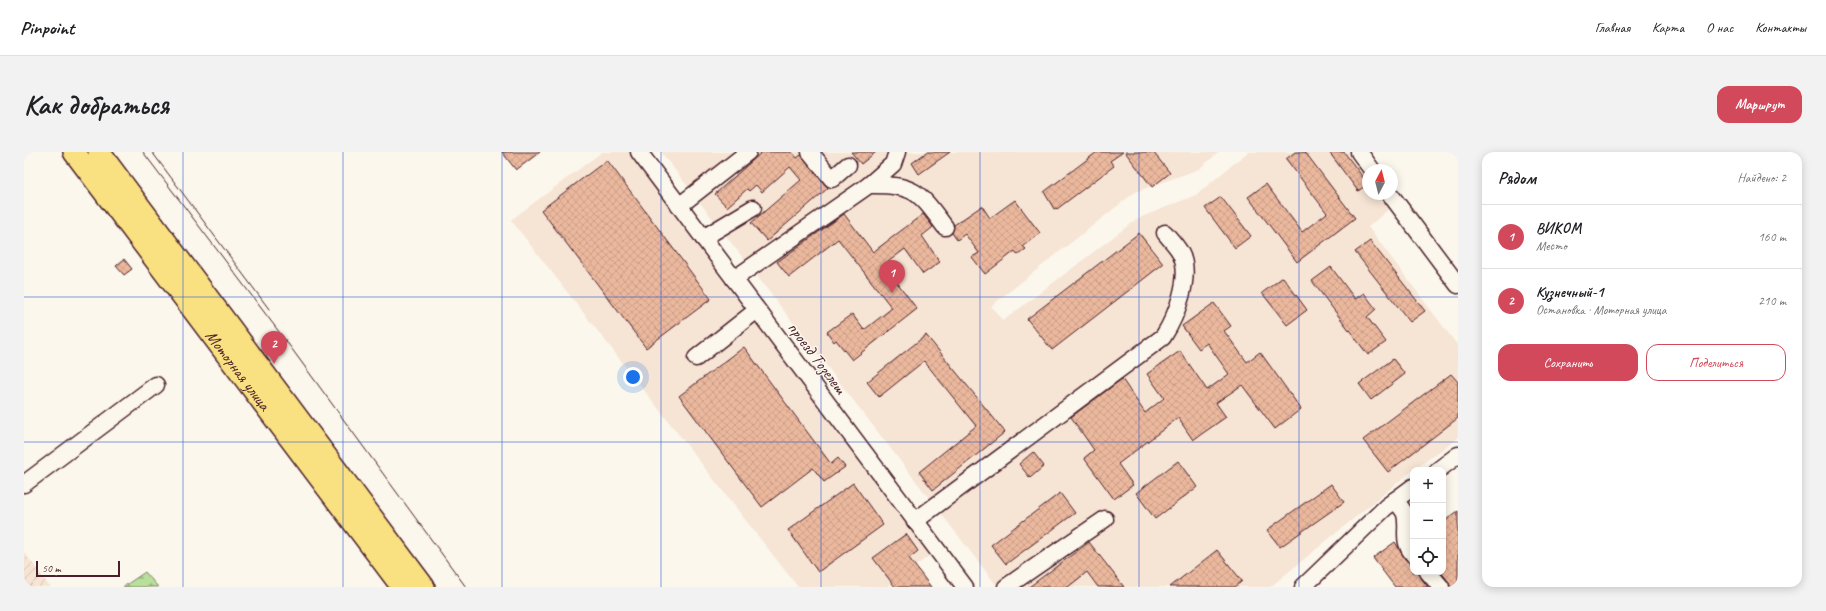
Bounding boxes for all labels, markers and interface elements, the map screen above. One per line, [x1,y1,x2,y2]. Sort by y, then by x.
text: Pinpoint [20,16,74,40]
text: Главная [1595,19,1630,36]
text: Карта [1652,19,1684,36]
text: О нас [1706,19,1733,36]
text: Контакты [1755,19,1806,36]
button: Маршрут [1717,86,1802,123]
text: Как добраться [24,87,169,122]
north arrow [1362,164,1398,200]
text: Рядом [1498,168,1536,189]
text: Найдено: 2 [1738,170,1786,186]
text: ВИКОМ [1536,219,1582,238]
text: 1 [1508,229,1514,245]
text: 160 m [1758,229,1786,245]
text: Место [1536,238,1567,254]
pin: 1 [879,260,905,293]
text: Кузнечный-1 [1536,283,1603,302]
text: 2 [1508,293,1514,309]
text: 210 m [1758,293,1786,309]
text: Остановка · Моторная улица [1536,302,1666,318]
street label: проезд Тозелеш [782,318,852,400]
street label: Моторная улица [201,326,276,416]
pin: 2 [261,331,287,364]
button: Сохранить [1498,344,1638,381]
button: Поделиться [1646,344,1786,381]
your location [623,367,643,387]
map controls [1410,467,1446,575]
button: + [1410,467,1446,503]
button: − [1410,503,1446,539]
button: locate [1410,539,1446,575]
scale bar [36,559,120,578]
text: 50 m [42,561,61,575]

